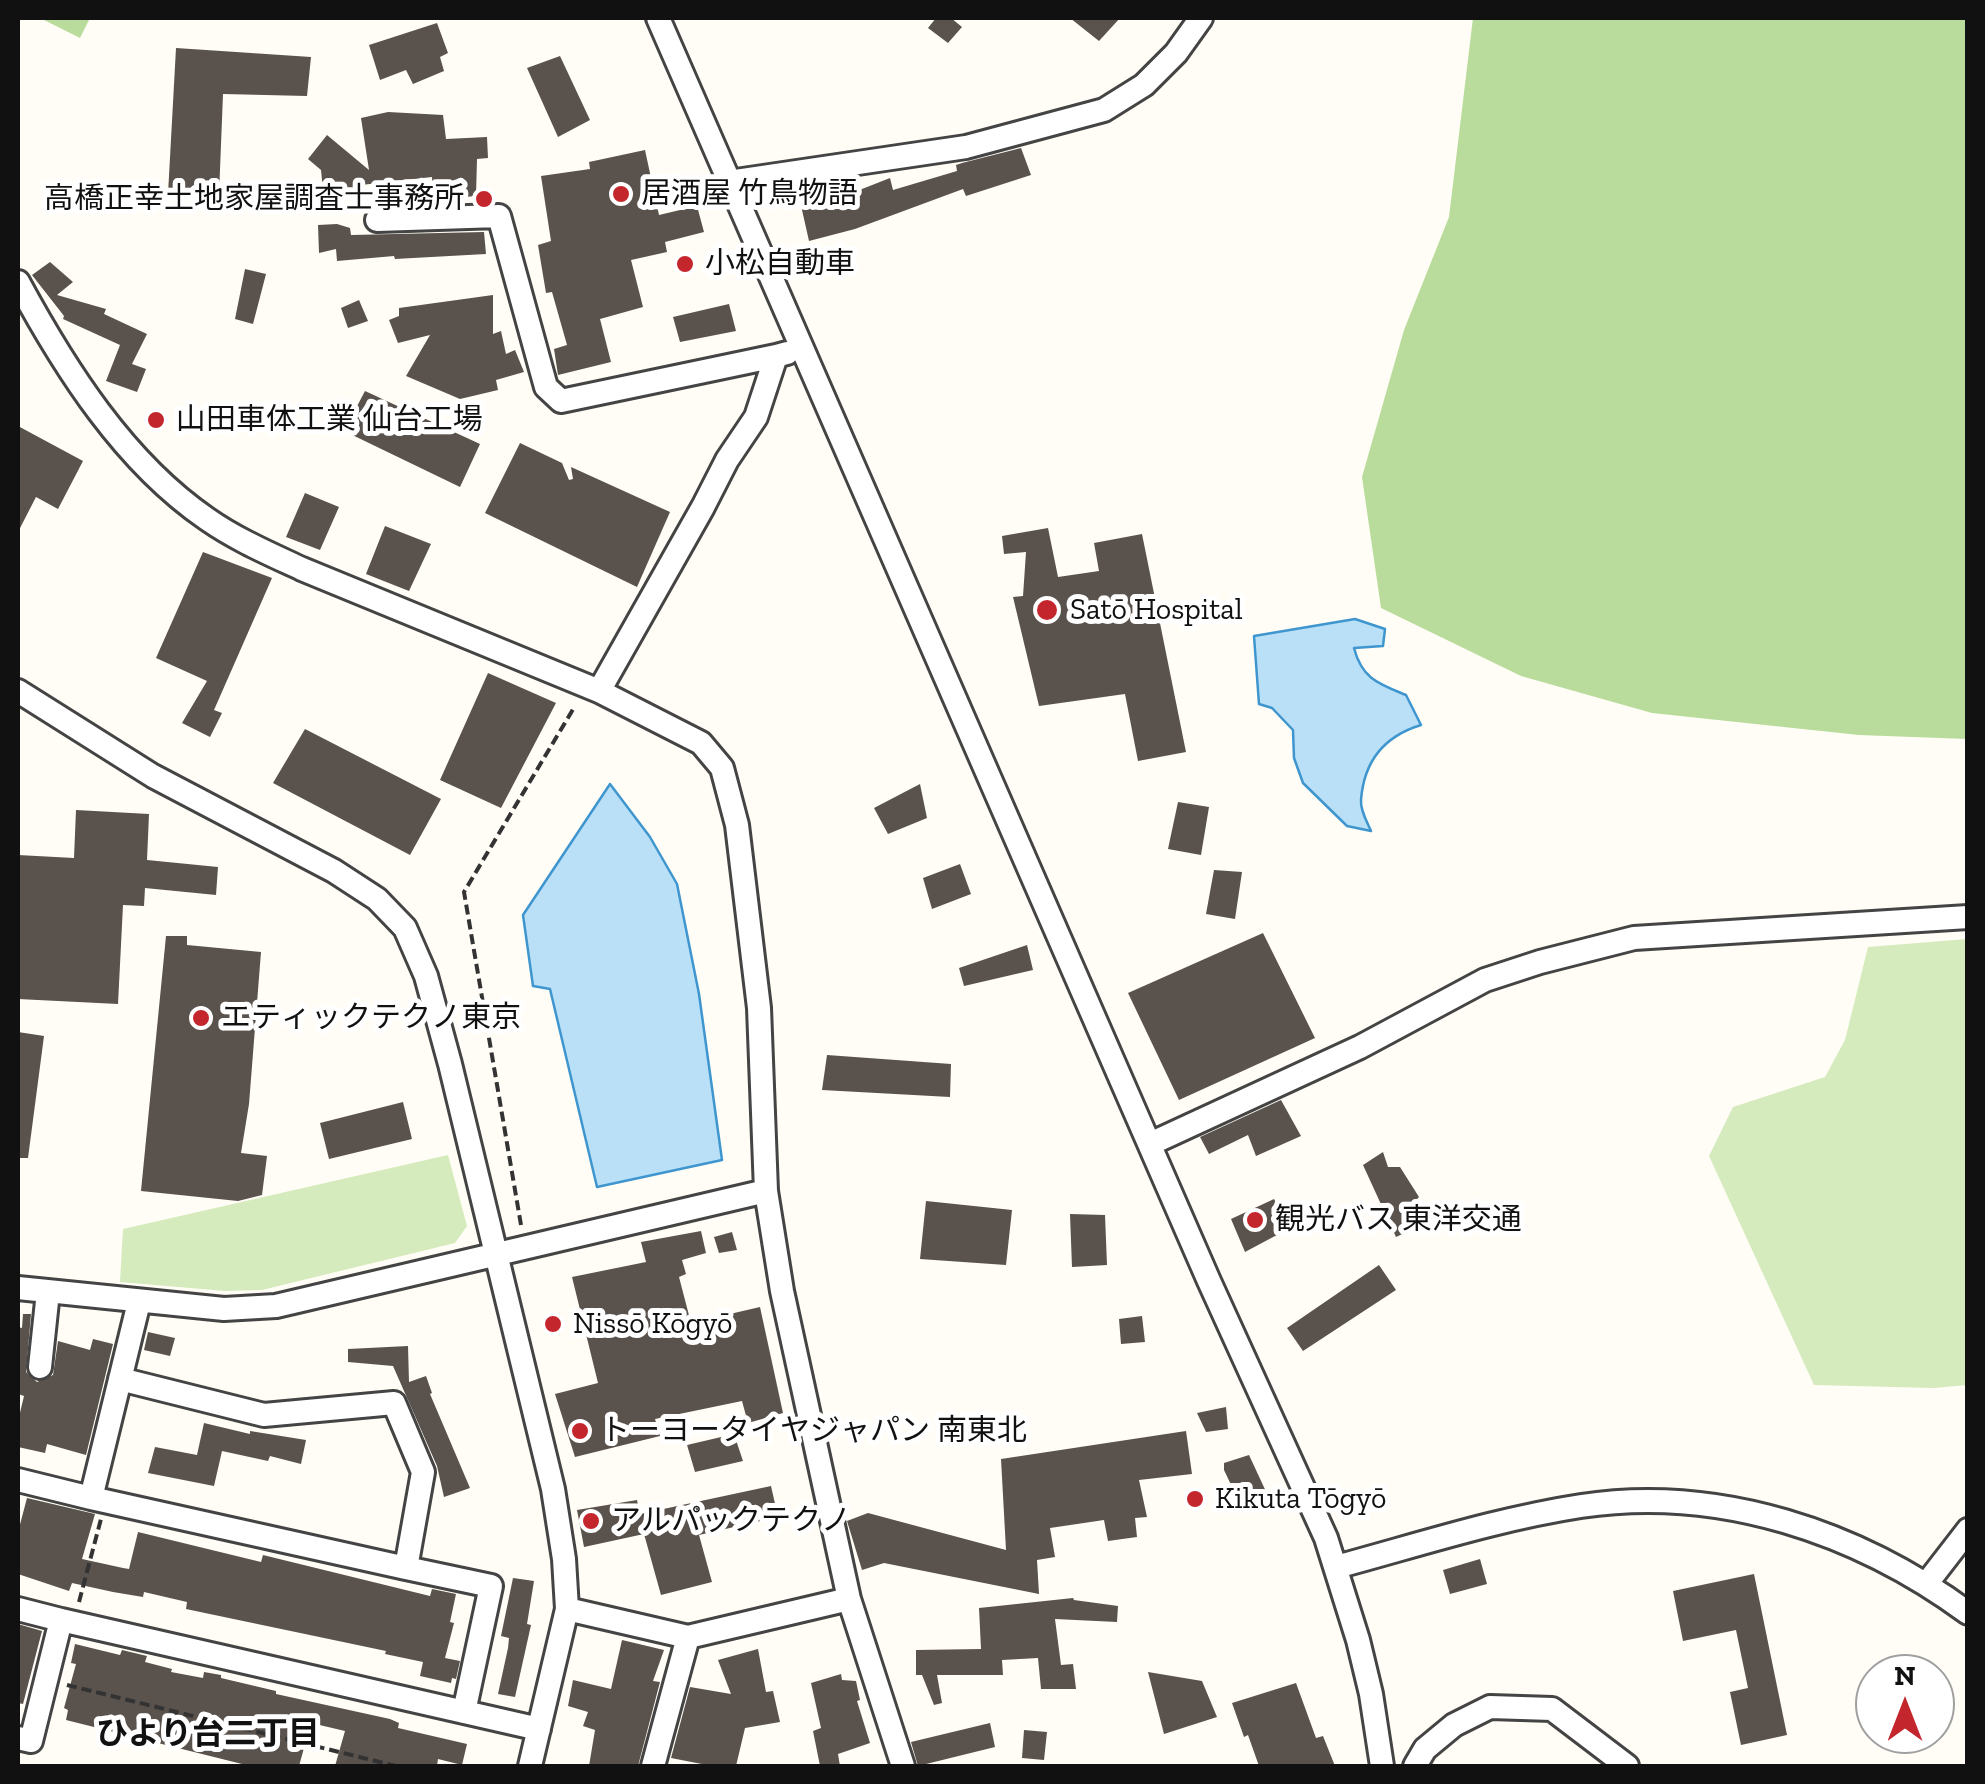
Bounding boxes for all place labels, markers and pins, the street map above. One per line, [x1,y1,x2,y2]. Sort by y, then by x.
place label: 居酒屋 竹鳥物語 [641,176,858,212]
place label: 高橋正幸土地家屋調査士事務所 [44,181,464,217]
marker: 居酒屋 竹鳥物語 [610,183,632,205]
marker: 高橋正幸土地家屋調査士事務所 [473,188,495,210]
place label: 小松自動車 [705,246,855,282]
marker: 小松自動車 [674,253,696,275]
place label: 山田車体工業 仙台工場 [176,402,483,438]
marker: 山田車体工業 仙台工場 [145,409,167,431]
place label: Satō Hospital [1070,592,1243,628]
marker: Satō Hospital [1034,597,1060,623]
place label: エティックテクノ東京 [221,1000,521,1036]
marker: エティックテクノ東京 [190,1007,212,1029]
place label: 観光バス 東洋交通 [1275,1202,1522,1238]
marker: 観光バス 東洋交通 [1244,1209,1266,1231]
place label: Nissō Kōgyō [573,1306,732,1342]
marker: Nissō Kōgyō [542,1313,564,1335]
place label: トーヨータイヤジャパン 南東北 [600,1413,1027,1449]
marker: トーヨータイヤジャパン 南東北 [569,1420,591,1442]
place label: Kikuta Tōgyō [1215,1481,1386,1517]
marker: Kikuta Tōgyō [1184,1488,1206,1510]
place label: アルパックテクノ [611,1503,851,1539]
marker: アルパックテクノ [580,1510,602,1532]

